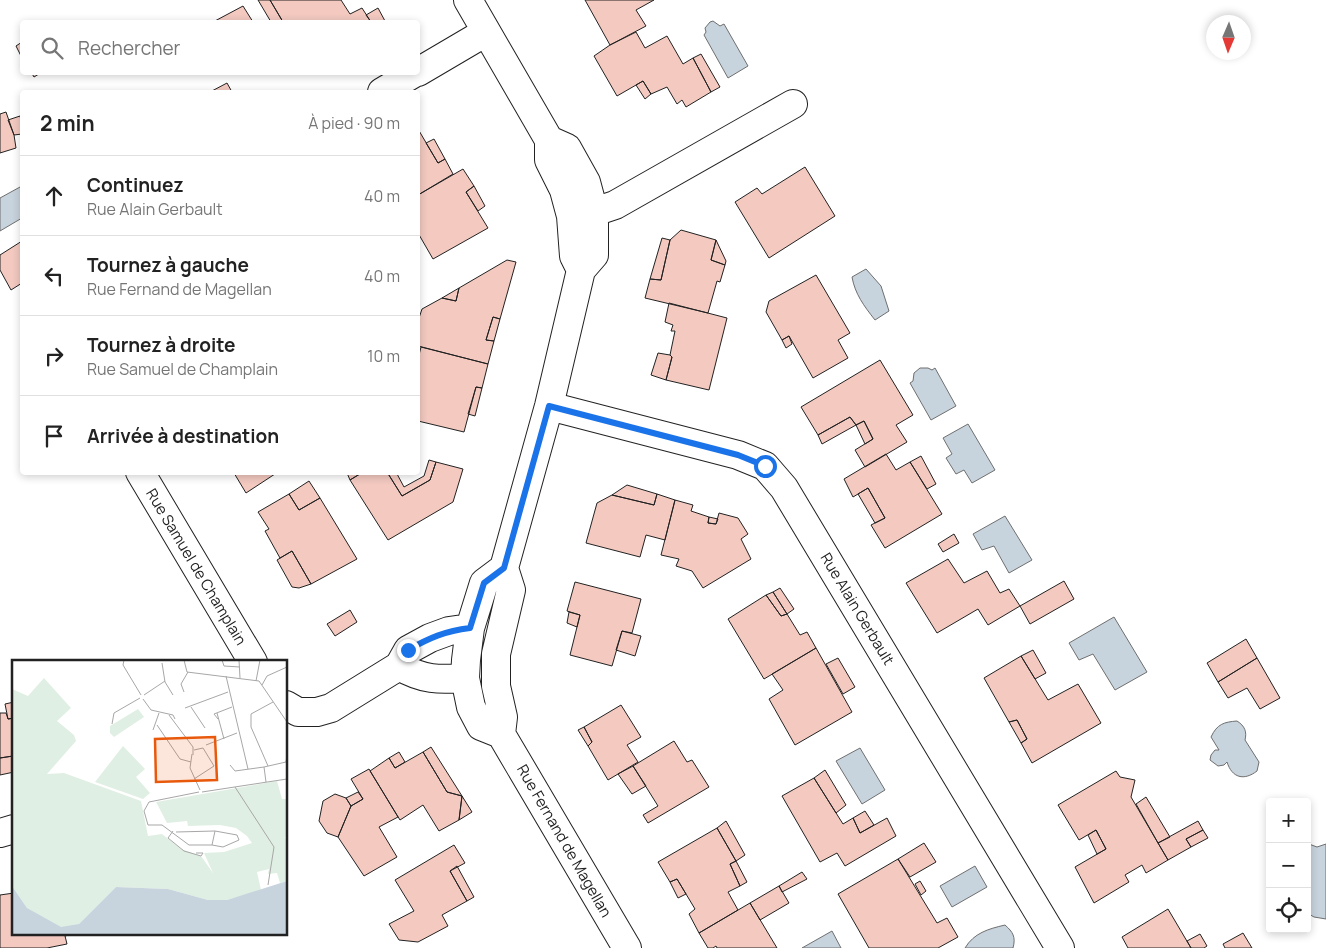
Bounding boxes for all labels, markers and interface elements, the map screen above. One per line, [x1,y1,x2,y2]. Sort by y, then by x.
north arrow [1206,15,1251,60]
search box [20,20,420,75]
icon: search [38,34,66,62]
text: Rechercher [78,35,180,61]
text: 2 min [40,109,95,137]
text: À pied · 90 m [308,112,400,134]
text: Continuez [87,172,184,198]
icon: ahead [40,182,68,210]
text: 40 m [364,185,400,207]
text: Rue Alain Gerbault [87,198,223,220]
text: Tournez à gauche [87,252,249,278]
icon: left [40,262,68,290]
text: 40 m [364,265,400,287]
text: Rue Fernand de Magellan [87,278,272,300]
text: Tournez à droite [87,332,235,358]
icon: right [40,342,68,370]
text: 10 m [367,345,400,367]
text: Rue Samuel de Champlain [87,358,278,380]
icon: arrive [40,422,68,450]
text: Arrivée à destination [87,423,279,449]
route start [754,455,777,478]
street label: Rue Samuel de Champlain [141,485,252,649]
street label: Rue Alain Gerbault [816,549,899,669]
route end [397,639,420,662]
inset map [12,660,288,936]
street label: Rue Fernand de Magellan [512,761,617,921]
map controls [1266,798,1311,933]
button: + [1266,798,1311,843]
button: − [1266,843,1311,888]
button: locate [1266,888,1311,933]

